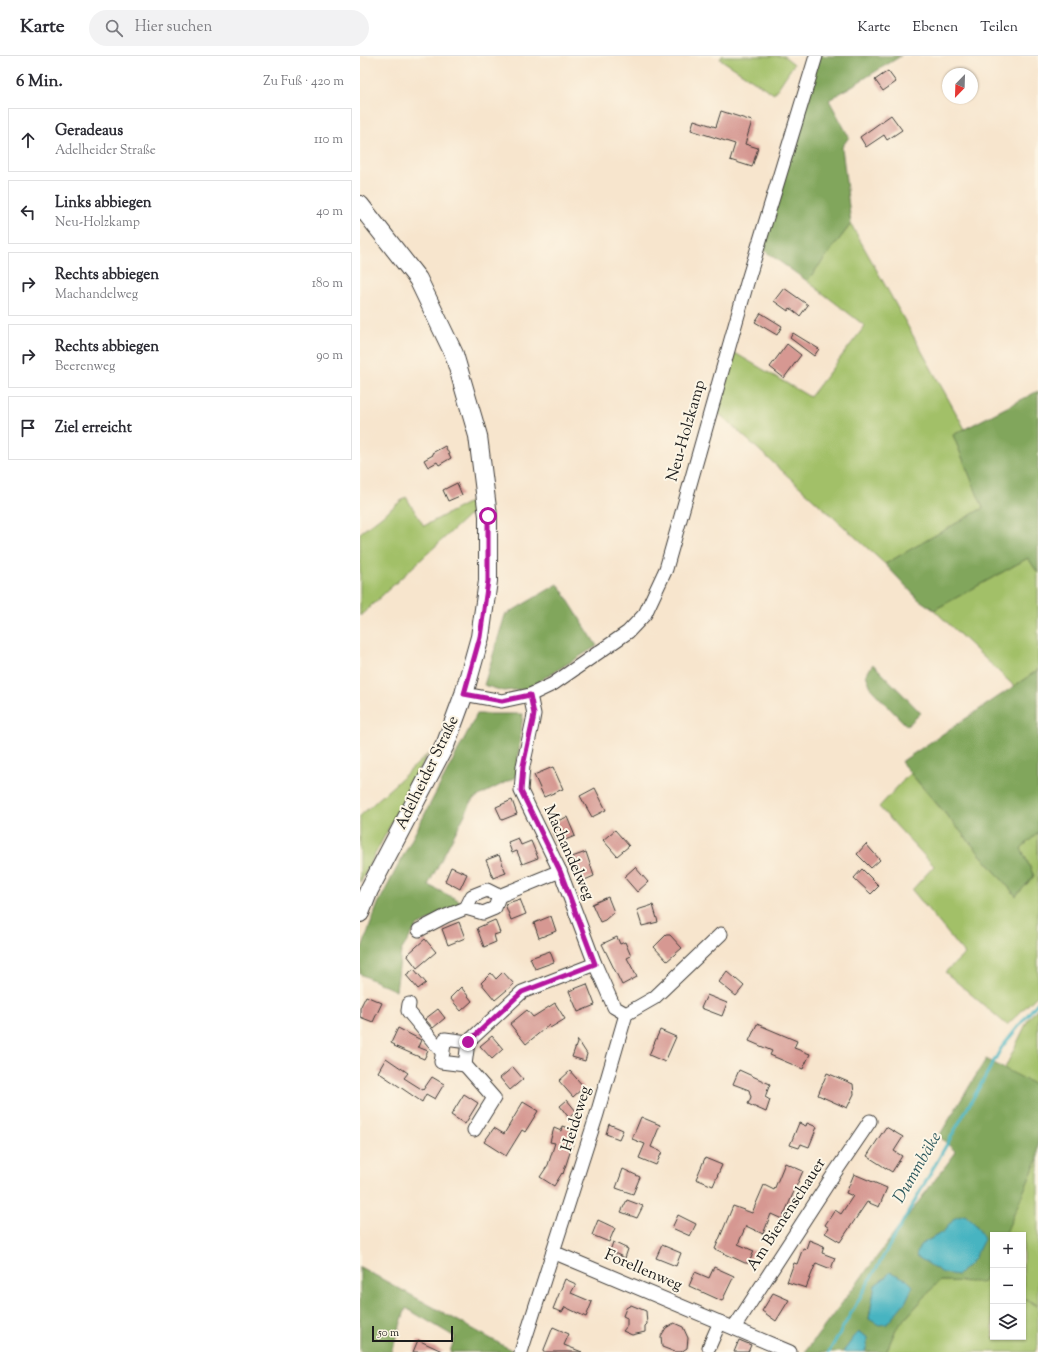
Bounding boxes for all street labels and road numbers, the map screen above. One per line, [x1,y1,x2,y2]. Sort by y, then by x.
street label: Neu-Holzkamp [662,377,712,484]
street label: Adelheider Straße [390,712,466,834]
street label: Machandelweg [537,802,599,905]
street label: Heideweg [556,1083,598,1155]
street label: Am Bienenschauer [742,1154,832,1276]
street label: Forellenweg [600,1244,686,1298]

